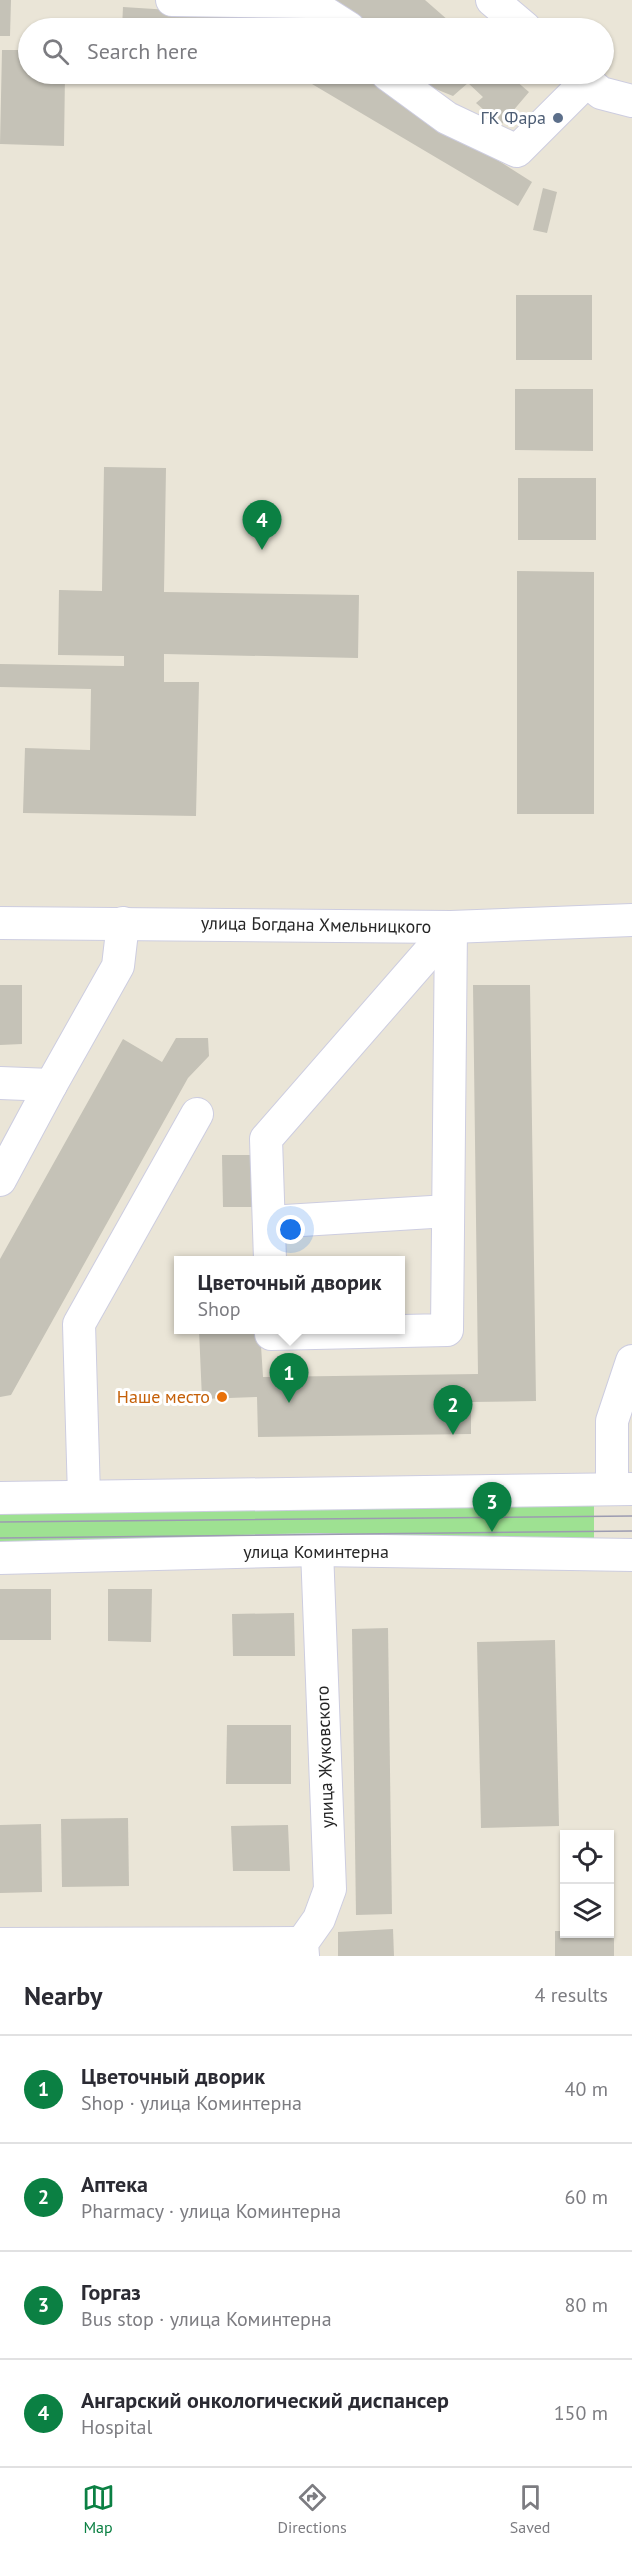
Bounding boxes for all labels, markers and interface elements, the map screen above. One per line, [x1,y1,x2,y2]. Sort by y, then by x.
search box [18,18,614,84]
icon: search [39,35,72,68]
text: Search here [87,37,198,65]
place label: ГК Фара [481,106,546,129]
marker: ГК Фара [551,111,565,125]
pin: 4 [242,500,282,550]
street label: улица Богдана Хмельницкого [201,911,431,938]
your location [276,1215,305,1244]
popup [174,1256,405,1334]
text: Цветочный дворик [197,1268,382,1296]
text: Shop [197,1296,241,1322]
pin: 1 [270,1354,308,1403]
place label: Наше место [117,1385,210,1408]
pin: 2 [434,1386,472,1435]
marker: Наше место [215,1390,229,1404]
pin: 3 [472,1482,512,1532]
street label: улица Коминтерна [243,1540,389,1563]
street label: улица Жуковского [311,1685,338,1829]
map controls [560,1830,614,1938]
button: locate [560,1830,614,1884]
button: layers [560,1884,614,1938]
text: Nearby [24,1979,102,2012]
text: 4 results [535,1982,608,2008]
text: Цветочный дворик [81,2062,265,2090]
text: 1 [38,2076,49,2102]
text: 40 m [565,2076,608,2102]
text: Shop · улица Коминтерна [81,2090,302,2116]
text: Аптека [81,2170,148,2198]
text: 2 [38,2184,49,2210]
text: 60 m [565,2184,608,2210]
text: Pharmacy · улица Коминтерна [81,2198,341,2224]
text: Горгаз [81,2278,141,2306]
text: 3 [38,2292,49,2318]
text: 80 m [565,2292,608,2318]
text: Bus stop · улица Коминтерна [81,2306,332,2332]
text: Ангарский онкологический диспансер [81,2386,449,2414]
text: 4 [38,2400,49,2426]
text: 150 m [554,2400,608,2426]
text: Hospital [81,2414,152,2440]
tab: Map [82,2481,115,2537]
tab: Directions [278,2481,347,2537]
tab: Saved [510,2481,550,2537]

